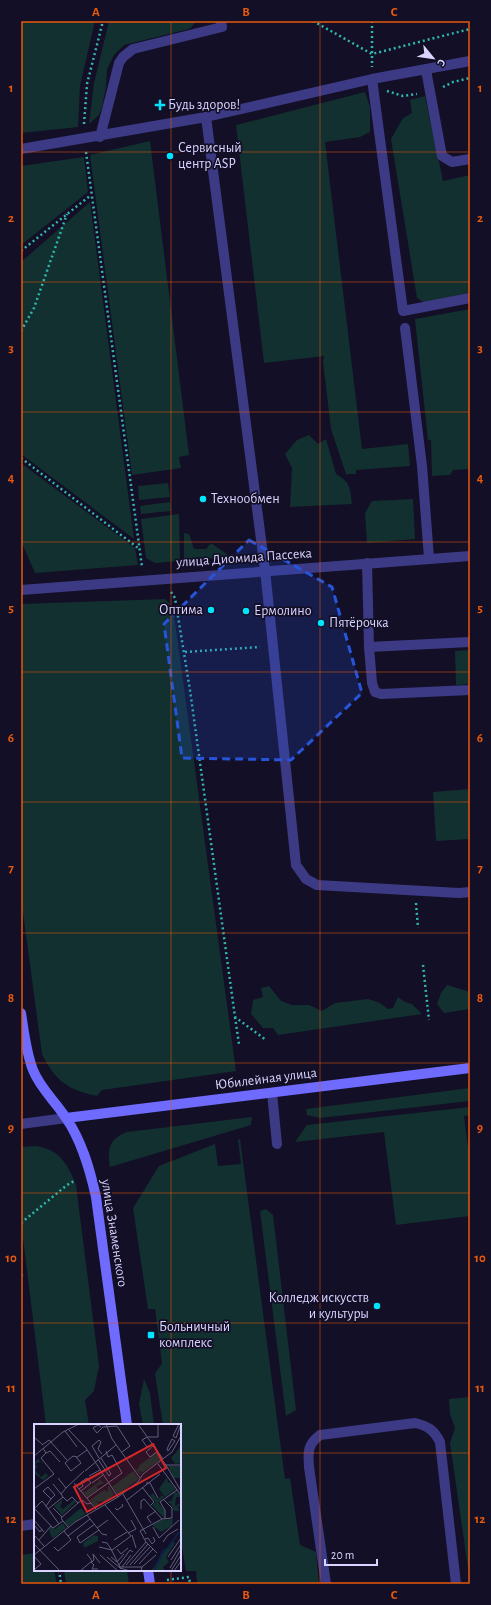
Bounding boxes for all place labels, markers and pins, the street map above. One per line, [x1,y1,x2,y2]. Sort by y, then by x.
place label: Будь здоров! [168,98,240,112]
marker: Будь здоров! [155,100,165,110]
place label: Сервисный центр ASP [178,141,242,171]
marker: Сервисный центр ASP [165,151,175,161]
place label: Технообмен [211,492,280,506]
marker: Технообмен [198,494,208,504]
place label: Оптима [159,603,204,617]
place label: Ермолино [254,604,312,618]
marker: Оптима [206,605,216,615]
marker: Ермолино [241,606,251,616]
place label: Пятёрочка [329,616,389,630]
marker: Пятёрочка [316,618,326,628]
place label: Колледж искусств и культуры [269,1291,369,1321]
marker: Колледж искусств и культуры [372,1301,382,1311]
place label: Больничный комплекс [159,1320,230,1350]
marker: Больничный комплекс [146,1330,156,1340]

